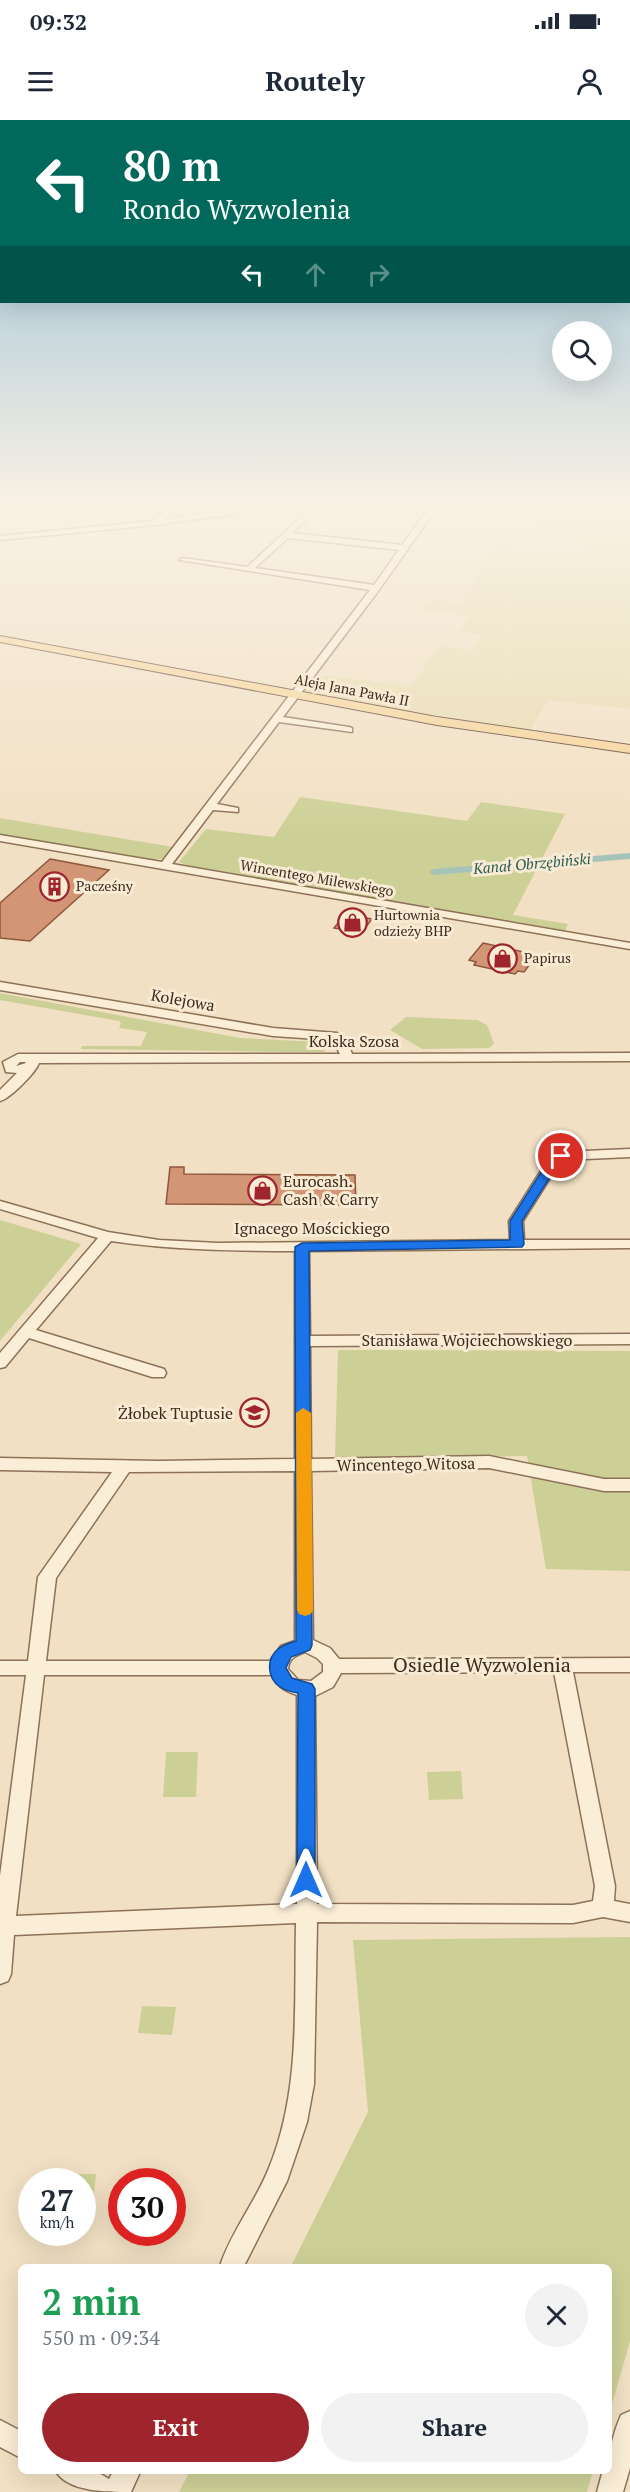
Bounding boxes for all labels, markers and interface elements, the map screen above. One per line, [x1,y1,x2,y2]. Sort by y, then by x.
text: 09:32 [30,7,87,36]
text: Routely [265,63,365,99]
icon: menu [24,65,57,98]
icon: person [573,65,606,98]
text: 80 m [123,137,221,193]
icon: left [24,144,102,222]
text: Rondo Wyzwolenia [123,191,351,227]
icon: left [236,258,269,291]
icon: ahead [299,258,332,291]
icon: right [362,258,395,291]
map controls [552,321,612,381]
button: search [552,321,612,381]
street label: Aleja Jana Pawła II [293,669,411,710]
water label: Kanał Obrzębiński [471,848,592,878]
street label: Wincentego Milewskiego [239,855,396,900]
building icon: Pacześny [39,870,71,902]
place label: Pacześny [76,876,134,895]
place label: Hurtownia odzieży BHP [374,905,452,940]
shop icon: Hurtownia odzieży BHP [337,907,369,939]
shop icon: Papirus [487,942,519,974]
place label: Papirus [524,948,571,967]
street label: Kolejowa [149,984,217,1016]
street label: Kolska Szosa [309,1030,399,1052]
pin [535,1130,586,1181]
icon: arrive [544,1139,577,1172]
place label: Eurocash. Cash & Carry [283,1170,379,1210]
shop icon: Eurocash. Cash & Carry [246,1174,278,1206]
street label: Ignacego Mościckiego [234,1217,390,1239]
street label: Stanisława Wojciechowskiego [362,1329,573,1351]
school or university icon: Żłobek Tuptusie [238,1397,270,1429]
place label: Żłobek Tuptusie [118,1402,233,1424]
street label: Wincentego Witosa [336,1452,476,1476]
street label: Osiedle Wyzwolenia [393,1651,571,1678]
position arrow [274,1848,338,1912]
speed limit sign: 30 [108,2168,186,2246]
text: 27 [40,2180,74,2220]
text: km/h [40,2212,74,2232]
text: 2 min [42,2278,140,2325]
button: close [525,2284,588,2347]
text: 550 m · 09:34 [42,2324,160,2351]
button: Exit [42,2393,309,2462]
button: Share [321,2393,588,2462]

